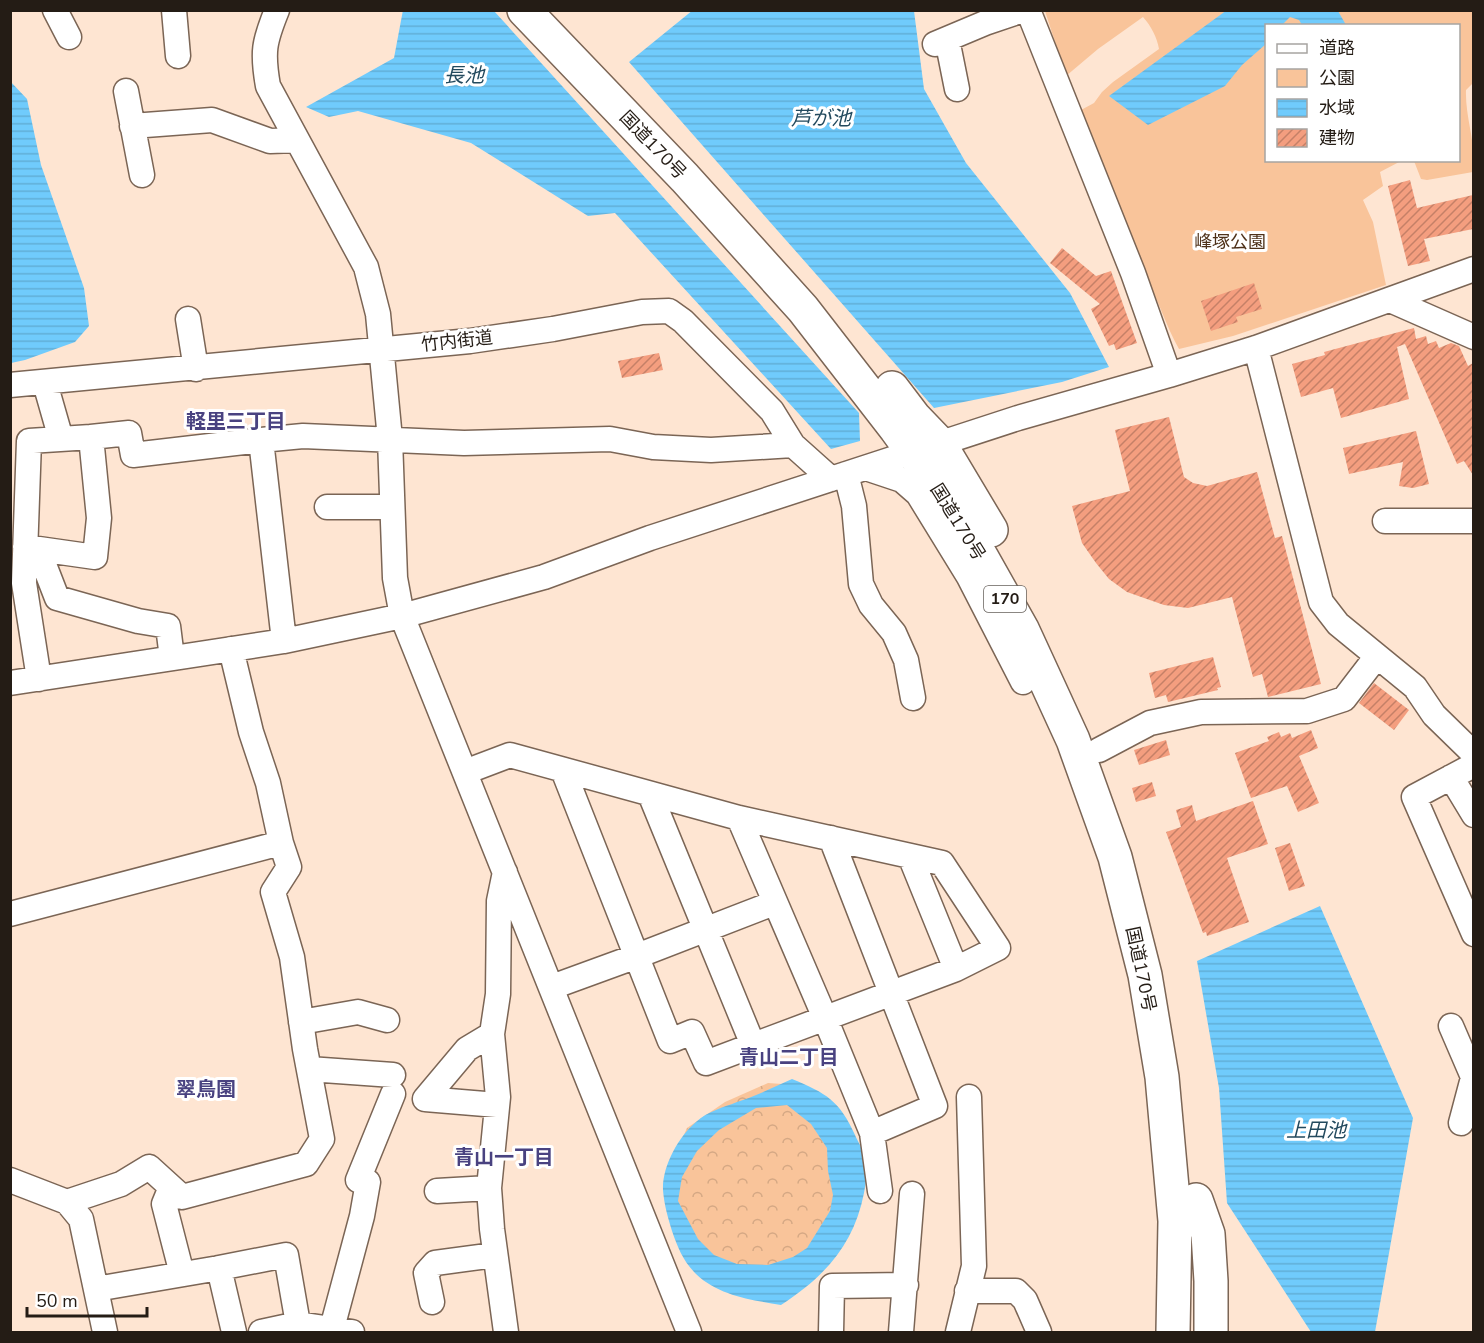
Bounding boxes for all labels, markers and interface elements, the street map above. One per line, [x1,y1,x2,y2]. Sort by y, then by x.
legend [1265,24,1460,162]
text: 道路 [1319,36,1355,60]
water label: 長池 [444,62,486,89]
text: 公園 [1319,66,1355,90]
text: 水域 [1319,96,1355,120]
water label: 芦が池 [791,105,853,132]
street label: 国道170号 [614,106,692,184]
text: 建物 [1319,126,1355,150]
park label: 峰塚公園 [1194,230,1266,254]
street label: 竹内街道 [420,325,494,357]
district label: 軽里三丁目 [186,408,286,435]
street label: 国道170号 [925,479,991,565]
road number: 170 [984,586,1026,612]
street label: 国道170号 [1120,924,1162,1014]
district label: 青山二丁目 [739,1044,839,1071]
district label: 翠鳥園 [176,1076,236,1103]
water label: 上田池 [1286,1117,1348,1144]
district label: 青山一丁目 [454,1144,554,1171]
scale bar [27,1280,147,1318]
text: 50 m [36,1289,78,1313]

